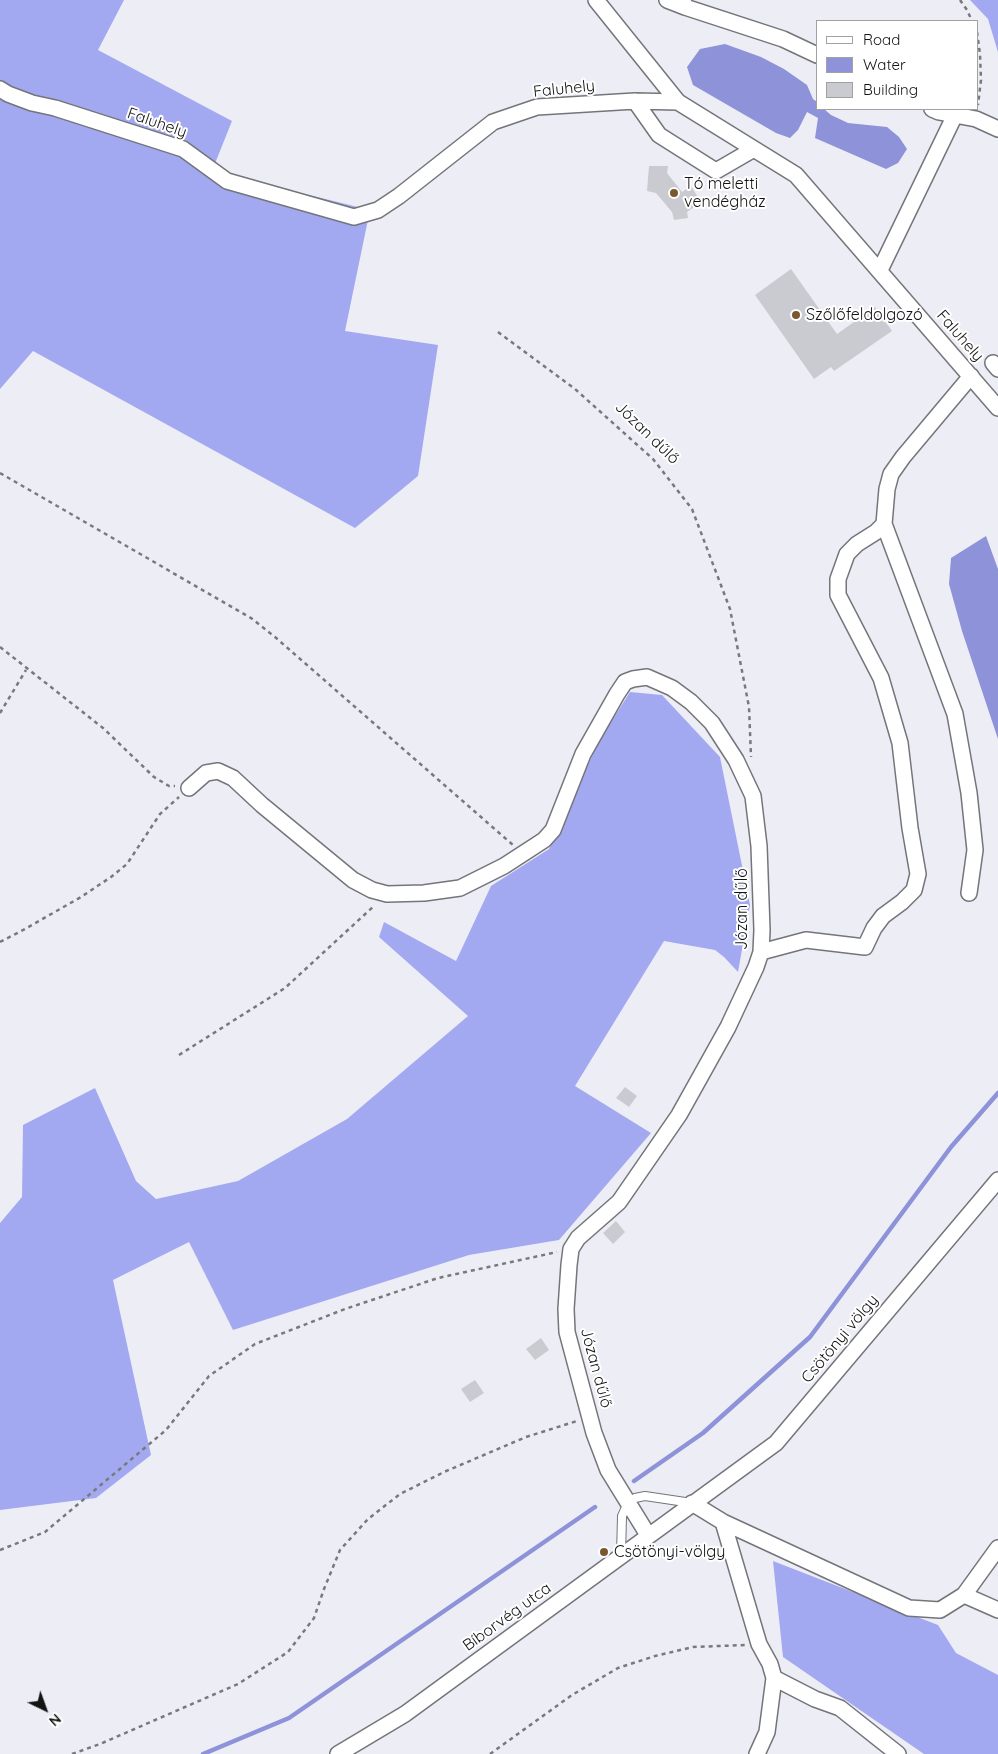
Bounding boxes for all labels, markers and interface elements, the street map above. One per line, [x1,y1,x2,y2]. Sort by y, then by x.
legend [816,20,978,110]
text: Road [863,30,900,49]
text: Water [863,55,906,74]
street label: Faluhely [532,76,596,102]
text: Building [863,80,918,99]
street label: Faluhely [125,104,189,142]
place label: Tó meletti vendégház [684,174,766,212]
marker: Tó meletti vendégház [668,187,680,199]
place label: Szőlőfeldolgozó [806,305,923,325]
street label: Faluhely [932,306,988,366]
marker: Szőlőfeldolgozó [790,309,802,321]
street label: Józan dűlő [611,398,683,468]
street label: Józan dűlő [732,868,752,950]
street label: Csötönyi völgy [797,1291,883,1387]
street label: Józan dűlő [576,1326,616,1410]
place label: Csötönyi-völgy [614,1542,725,1562]
marker: Csötönyi-völgy [598,1546,610,1558]
street label: Bíborvég utca [459,1579,555,1655]
north arrow [20,1684,70,1734]
text: N [45,1710,65,1730]

